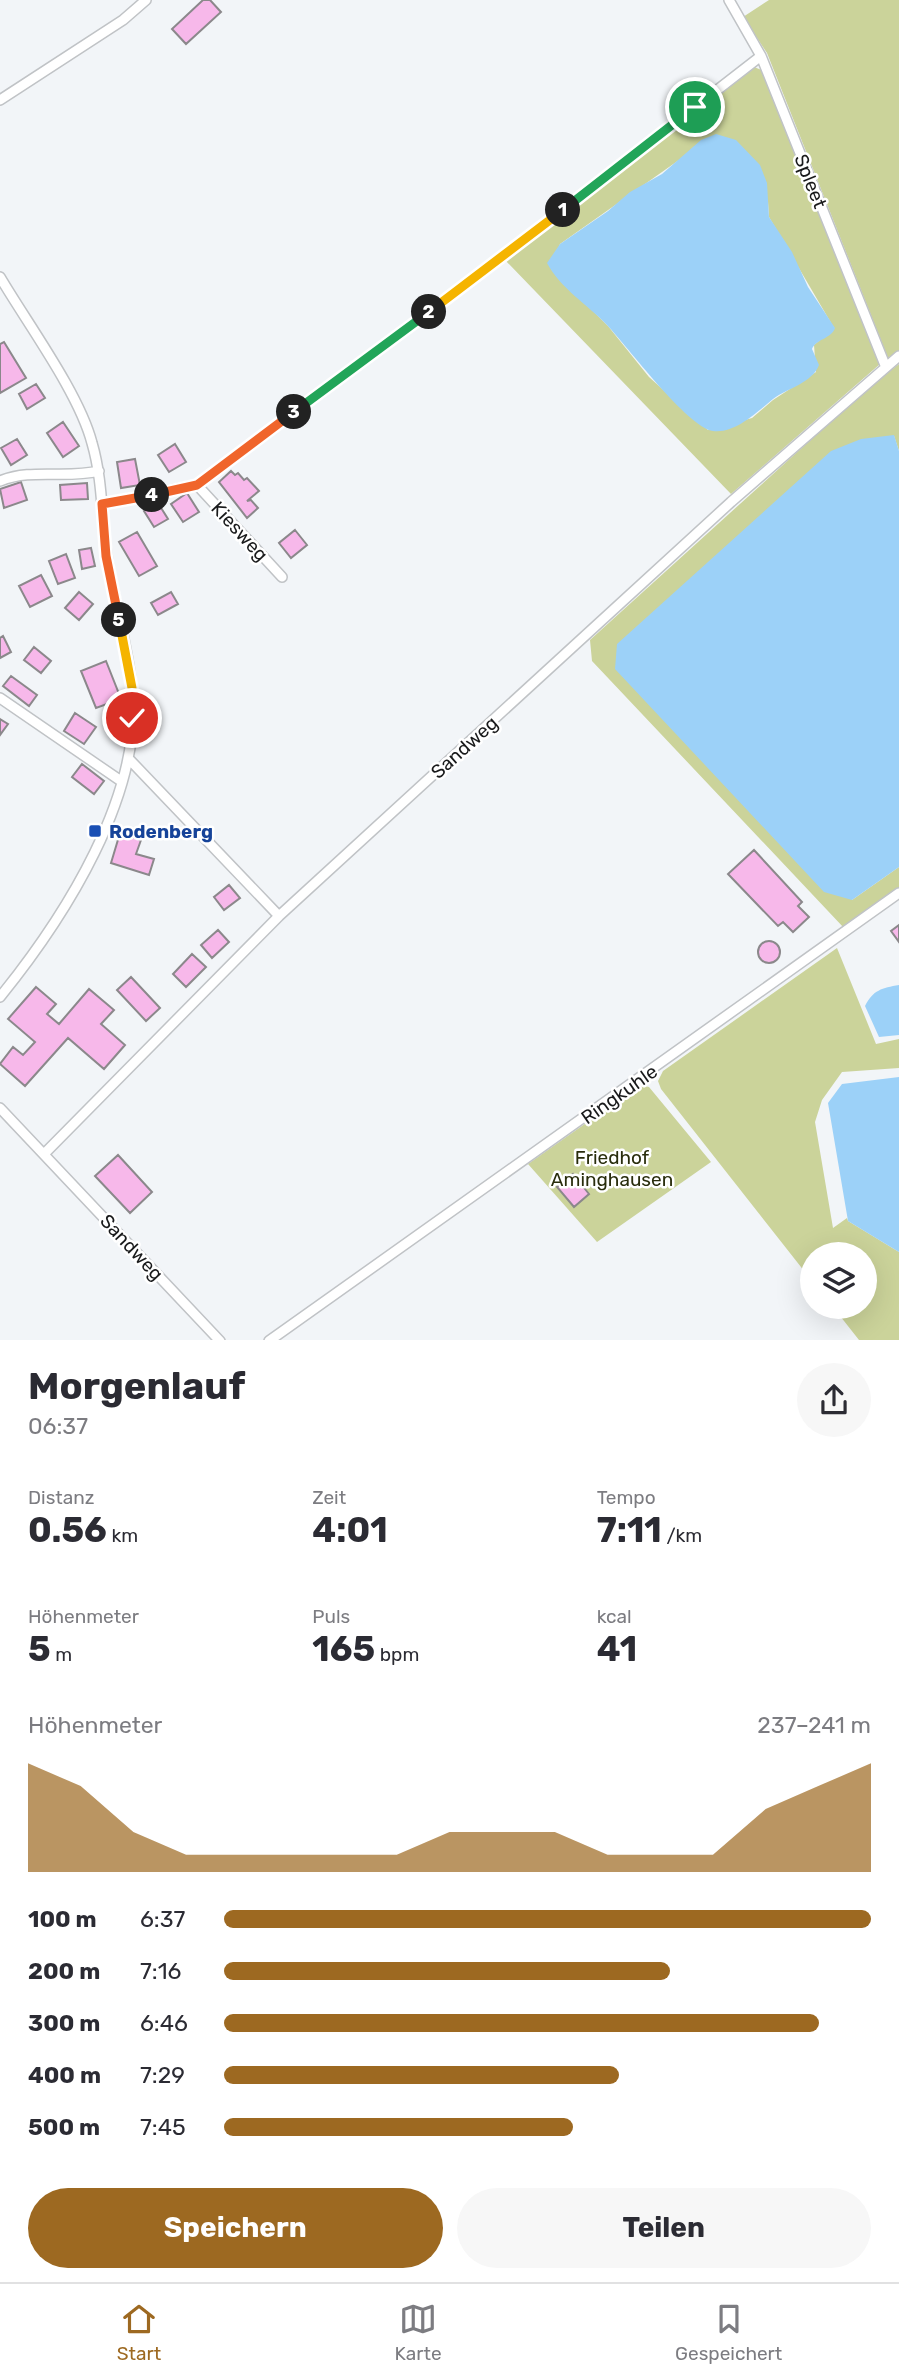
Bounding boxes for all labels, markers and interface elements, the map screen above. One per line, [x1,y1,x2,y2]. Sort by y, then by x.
pin [665,77,725,137]
icon: arrive [676,88,714,126]
street label: Spleet [789,151,832,212]
pin: 1 [546,192,580,228]
text: 1 [558,198,567,221]
pin: 2 [412,294,446,330]
text: 2 [422,300,435,323]
pin: 3 [276,394,312,430]
text: 3 [287,400,300,423]
pin: 4 [134,477,170,512]
text: 4 [145,483,158,506]
street label: Kiesweg [206,497,273,566]
pin: 5 [102,602,136,638]
text: 5 [112,608,125,631]
pin [102,688,162,748]
icon: check [113,699,151,737]
street label: Sandweg [426,711,503,783]
place label: Rodenberg [109,820,213,843]
marker: Rodenberg [87,823,103,839]
street label: Ringkuhle [577,1060,662,1129]
park label: Friedhof Aminghausen [551,1146,673,1191]
street label: Sandweg [95,1209,168,1285]
map controls [800,1242,877,1319]
button: layers [800,1242,877,1319]
text: Morgenlauf [28,1363,245,1409]
button: share [797,1363,871,1437]
text: 06:37 [28,1412,88,1440]
text: Distanz [28,1486,94,1509]
text: Zeit [312,1486,346,1509]
text: Tempo [597,1486,656,1509]
text: 0.56 [28,1509,107,1551]
text: 4:01 [312,1509,388,1551]
text: 7:11 [597,1509,662,1551]
text: km [107,1524,138,1547]
text: /km [662,1524,702,1547]
text: Höhenmeter [28,1605,139,1628]
text: Puls [312,1605,350,1628]
text: kcal [597,1605,632,1628]
text: 5 [28,1628,51,1670]
text: 165 [312,1628,375,1670]
text: 41 [597,1628,637,1670]
text: m [51,1643,72,1666]
text: bpm [375,1643,419,1666]
text: Höhenmeter [28,1711,162,1739]
text: 237–241 m [757,1711,871,1739]
text: 100 m [28,1905,97,1933]
text: 6:37 [140,1905,185,1933]
text: 200 m [28,1957,100,1985]
text: 7:16 [140,1957,181,1985]
text: 300 m [28,2009,100,2037]
text: 6:46 [140,2009,188,2037]
text: 400 m [28,2061,101,2089]
text: 7:29 [140,2061,185,2089]
text: 500 m [28,2113,100,2141]
text: 7:45 [140,2113,186,2141]
button: Speichern [28,2188,443,2268]
button: Teilen [457,2188,871,2268]
tab: Start [117,2300,161,2365]
tab: Karte [395,2300,442,2365]
tab: Gespeichert [675,2300,782,2365]

